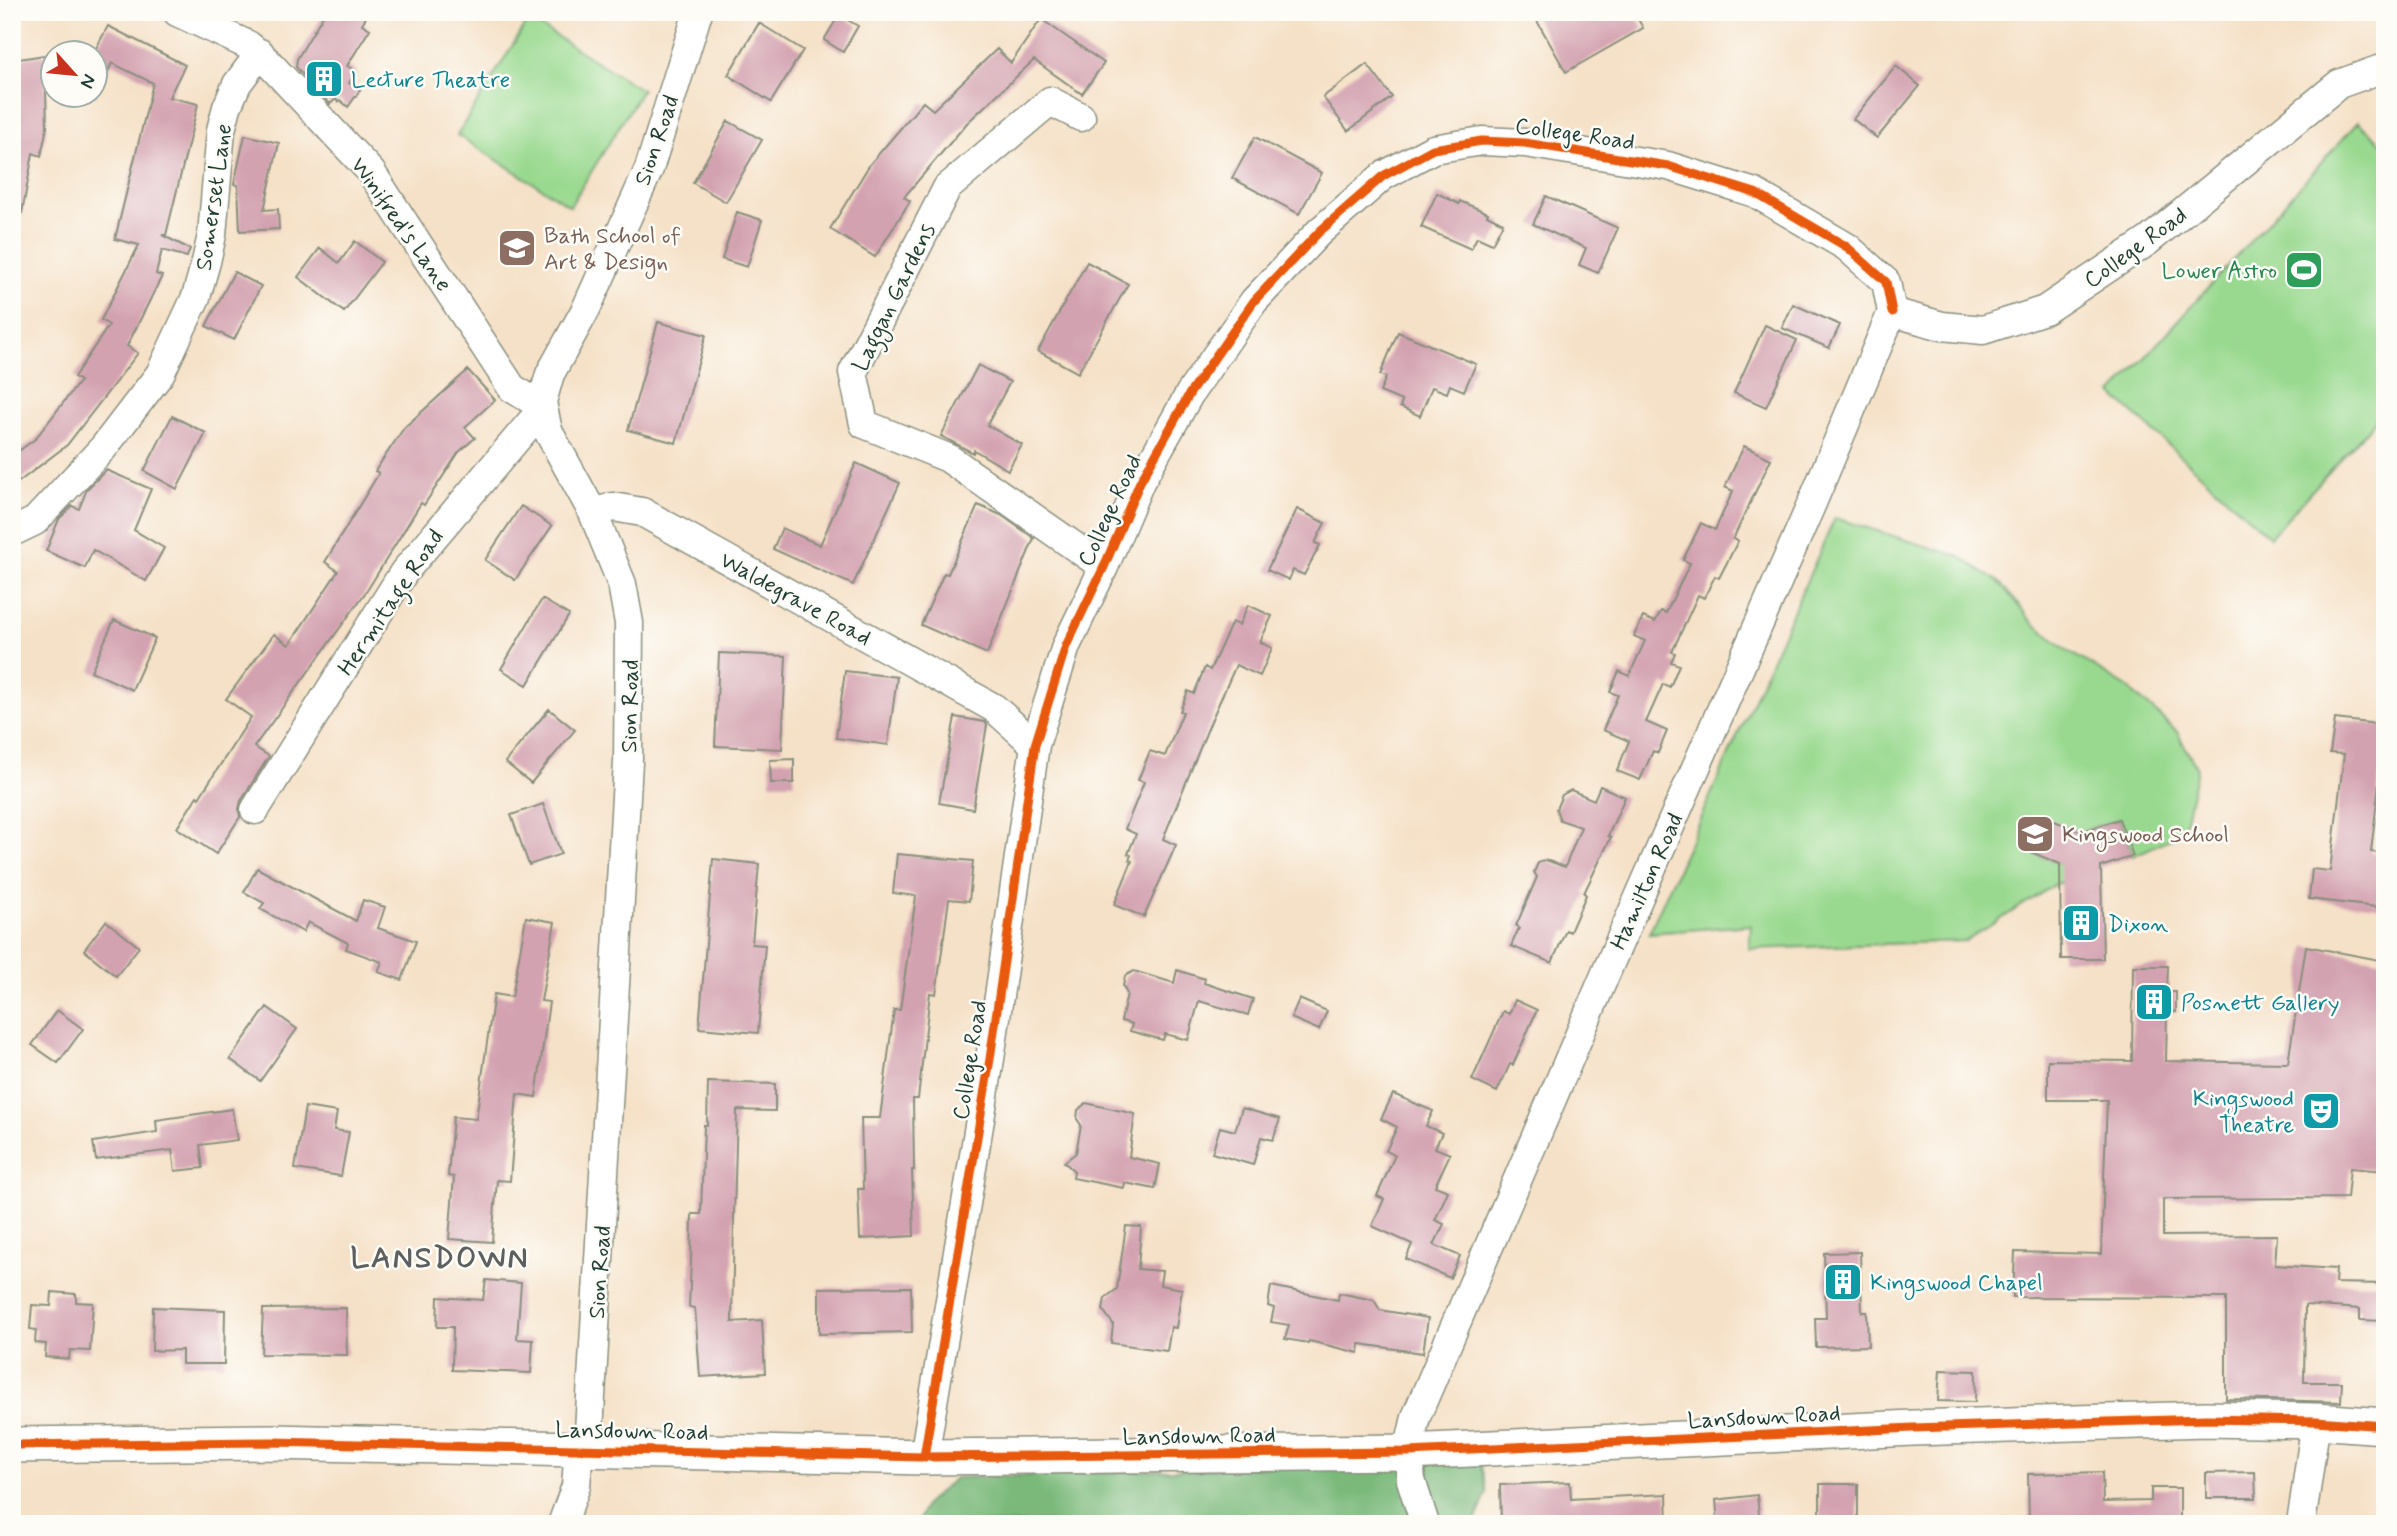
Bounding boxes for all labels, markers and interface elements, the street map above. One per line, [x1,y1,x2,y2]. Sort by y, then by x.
north arrow [38,38,108,108]
building icon: Lecture Theatre [303,58,345,100]
place label: Lecture Theatre [351,66,510,96]
text: N [74,70,102,92]
street label: Sion Road [628,92,687,190]
street label: College Road [1513,112,1636,158]
street label: Somerset Lane [190,122,240,273]
street label: Winifred's Lane [343,152,458,298]
street label: College Road [2079,201,2194,296]
street label: Laggan Gardens [846,219,945,378]
place label: Bath School of Art & Design [544,222,681,280]
school or university icon: Bath School of Art & Design [496,227,538,269]
sports icon: Lower Astro [2283,249,2325,291]
place label: Lower Astro [2161,257,2277,287]
street label: College Road [1072,450,1150,572]
street label: Hermitage Road [332,524,453,683]
street label: Waldegrave Road [714,546,876,654]
street label: Sion Road [615,659,647,753]
street label: Hamilton Road [1604,809,1691,955]
school or university icon: Kingswood School [2014,813,2056,855]
place label: Kingswood School [2062,821,2229,853]
building icon: Dixon [2060,902,2102,944]
place label: Dixon [2108,910,2168,940]
building icon: Posnett Gallery [2133,981,2175,1023]
place label: Posnett Gallery [2181,989,2340,1019]
street label: College Road [947,998,995,1122]
place label: Kingswood Theatre [2193,1085,2294,1141]
theatre icon: Kingswood Theatre [2300,1090,2342,1132]
street label: Sion Road [583,1224,619,1320]
district label: LANSDOWN [351,1239,529,1278]
building icon: Kingswood Chapel [1822,1261,1864,1303]
place label: Kingswood Chapel [1870,1269,2043,1301]
street label: Lansdown Road [1687,1399,1841,1437]
street label: Lansdown Road [555,1416,709,1448]
street label: Lansdown Road [1122,1421,1276,1453]

